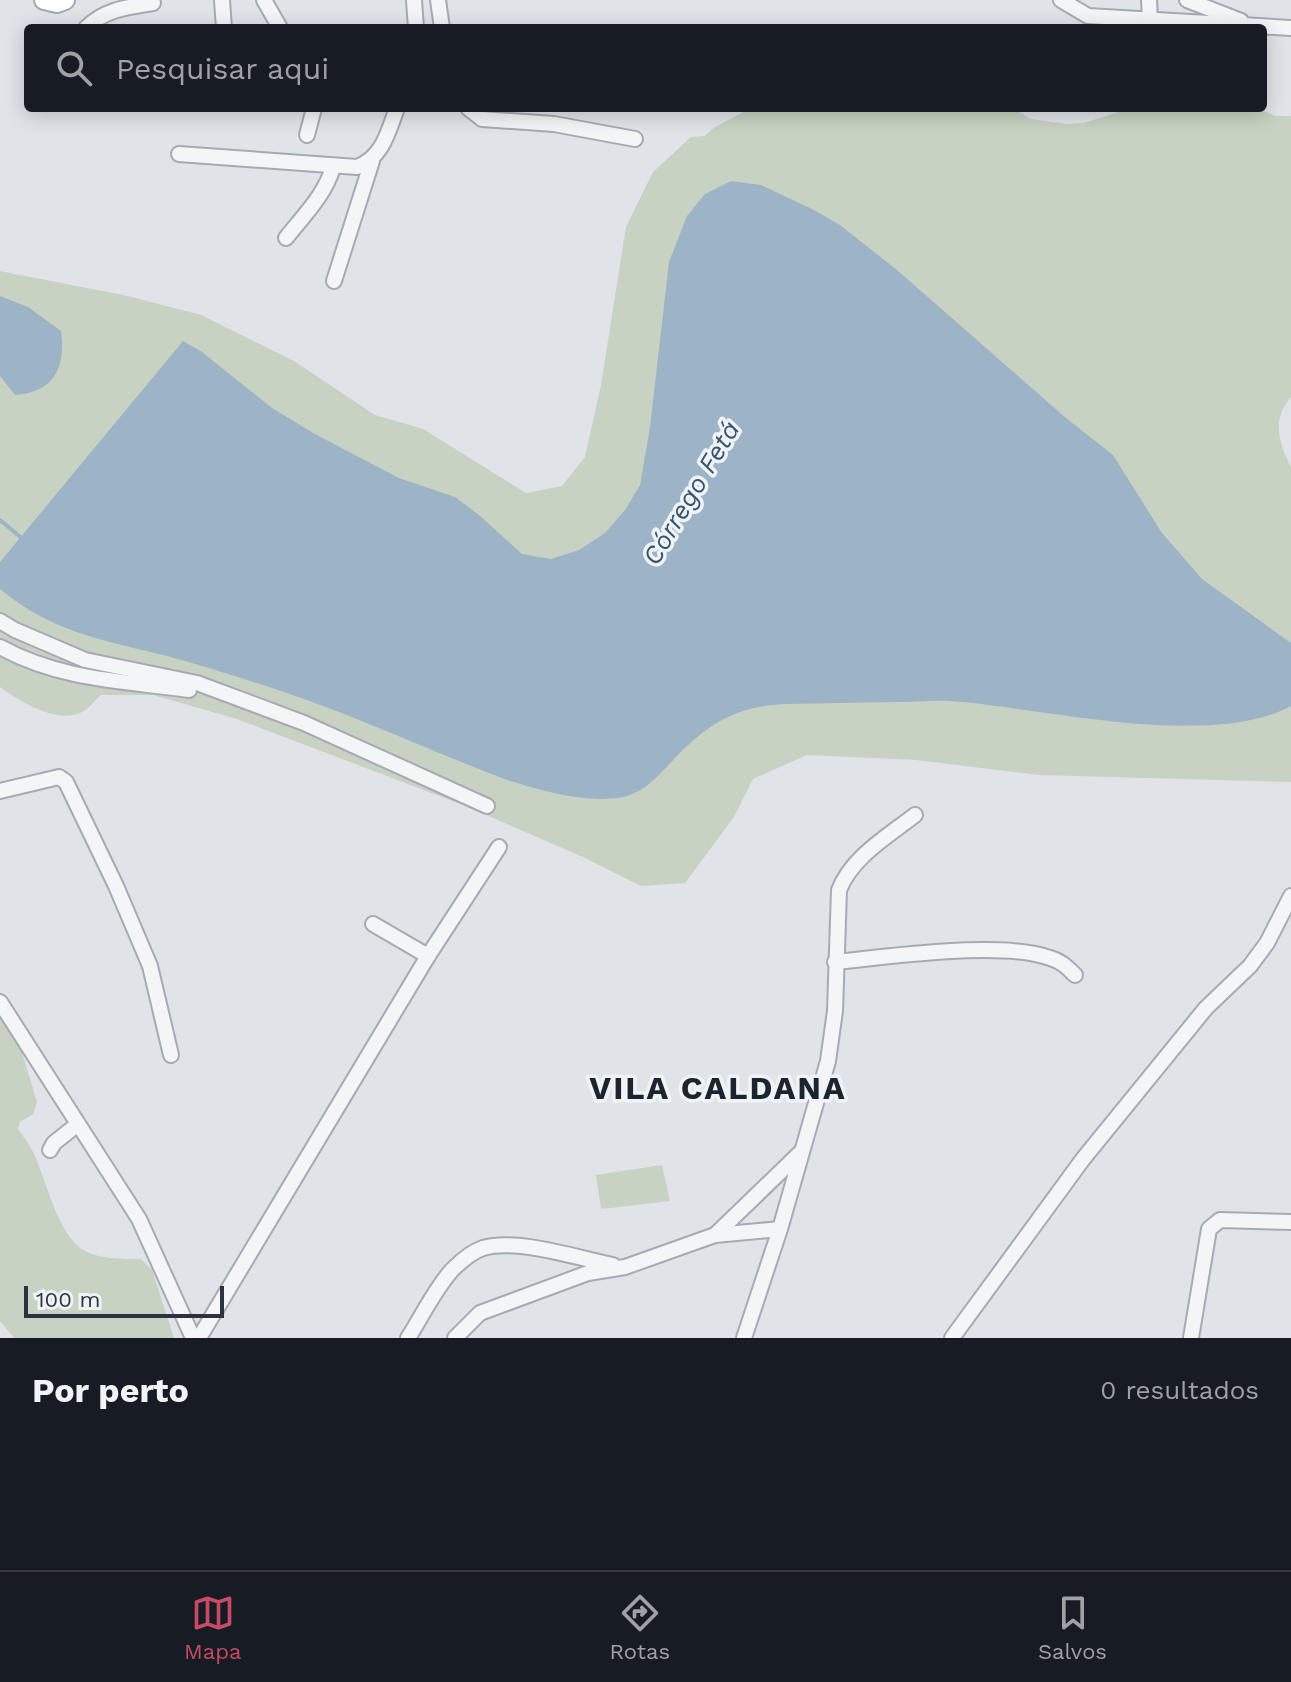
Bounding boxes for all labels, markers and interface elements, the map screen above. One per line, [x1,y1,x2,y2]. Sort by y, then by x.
search box [24,24,1267,112]
icon: search [52,46,96,90]
text: Pesquisar aqui [116,51,329,86]
water label: Córrego Fetá [636,416,746,570]
district label: VILA CALDANA [589,1069,847,1107]
scale bar [24,1282,224,1318]
text: 100 m [36,1287,100,1312]
text: Por perto [32,1370,189,1410]
text: 0 resultados [1100,1375,1259,1405]
tab: Mapa [184,1591,241,1664]
tab: Rotas [609,1591,670,1664]
tab: Salvos [1038,1591,1107,1664]

